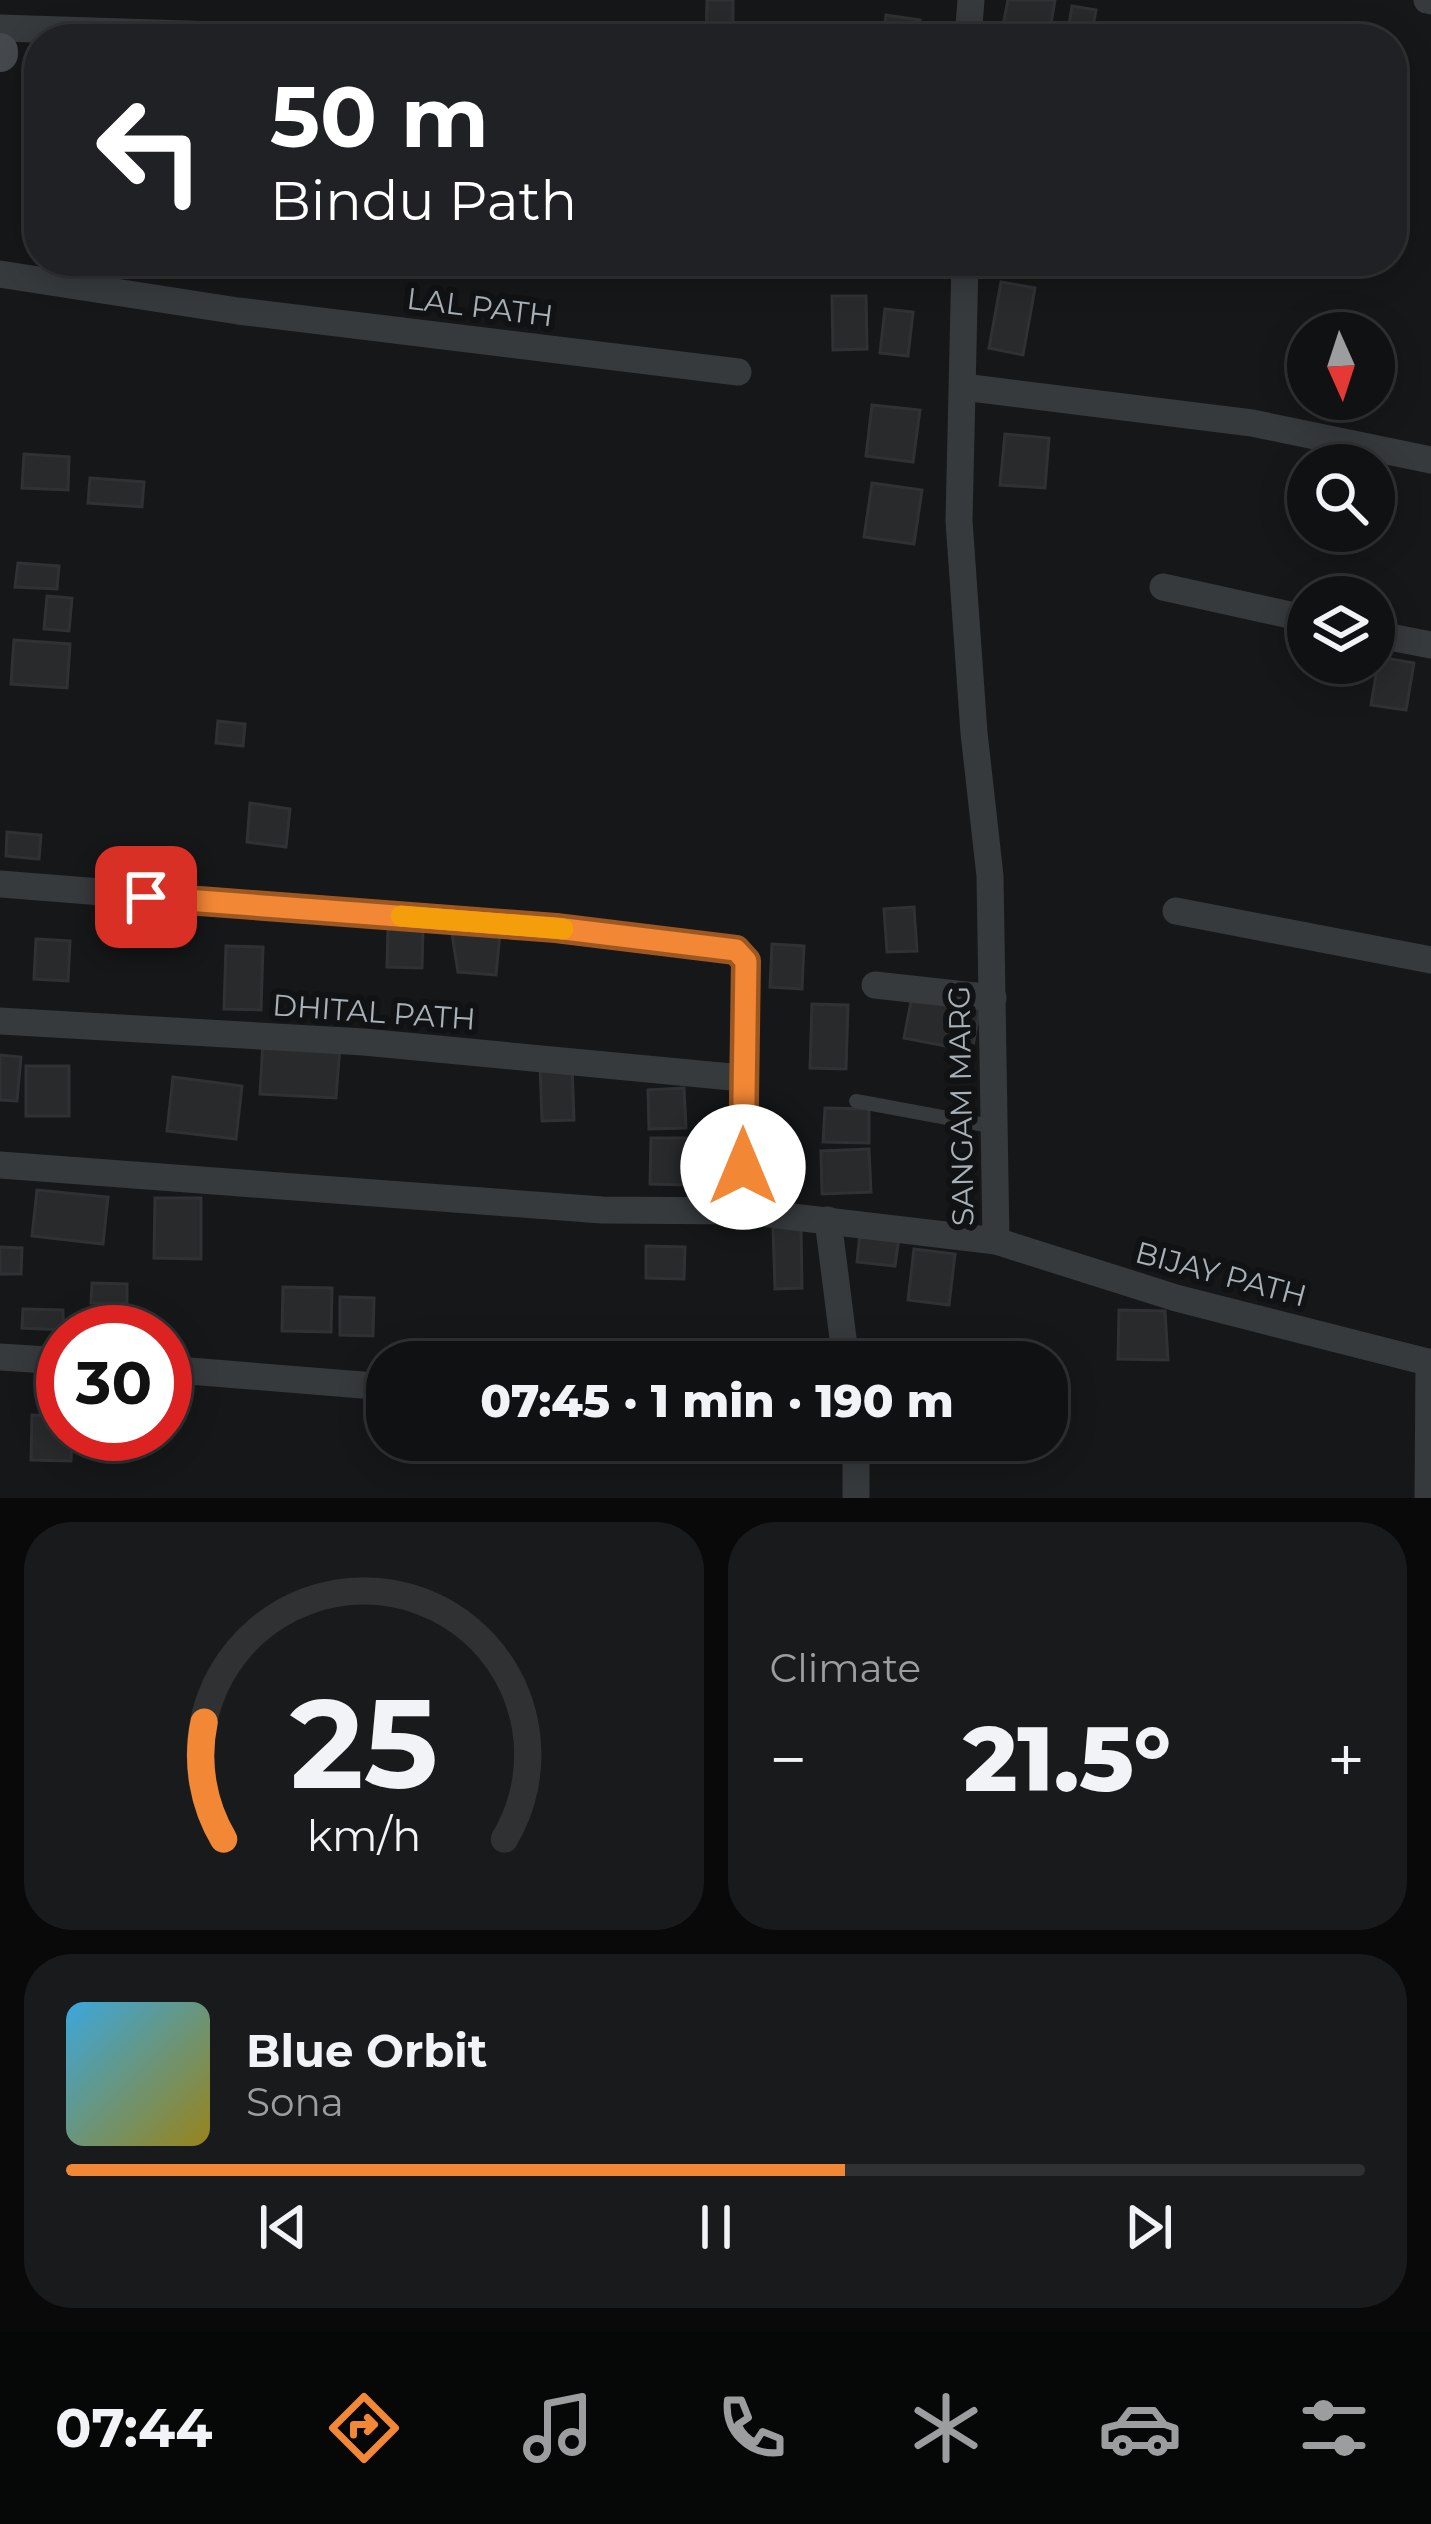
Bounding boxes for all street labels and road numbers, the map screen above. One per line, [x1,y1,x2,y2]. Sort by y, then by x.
street label: LAL PATH [405,280,555,334]
street label: SANGAM MARG [940,985,982,1227]
street label: DHITAL PATH [271,986,477,1038]
street label: BIJAY PATH [1131,1233,1311,1315]

